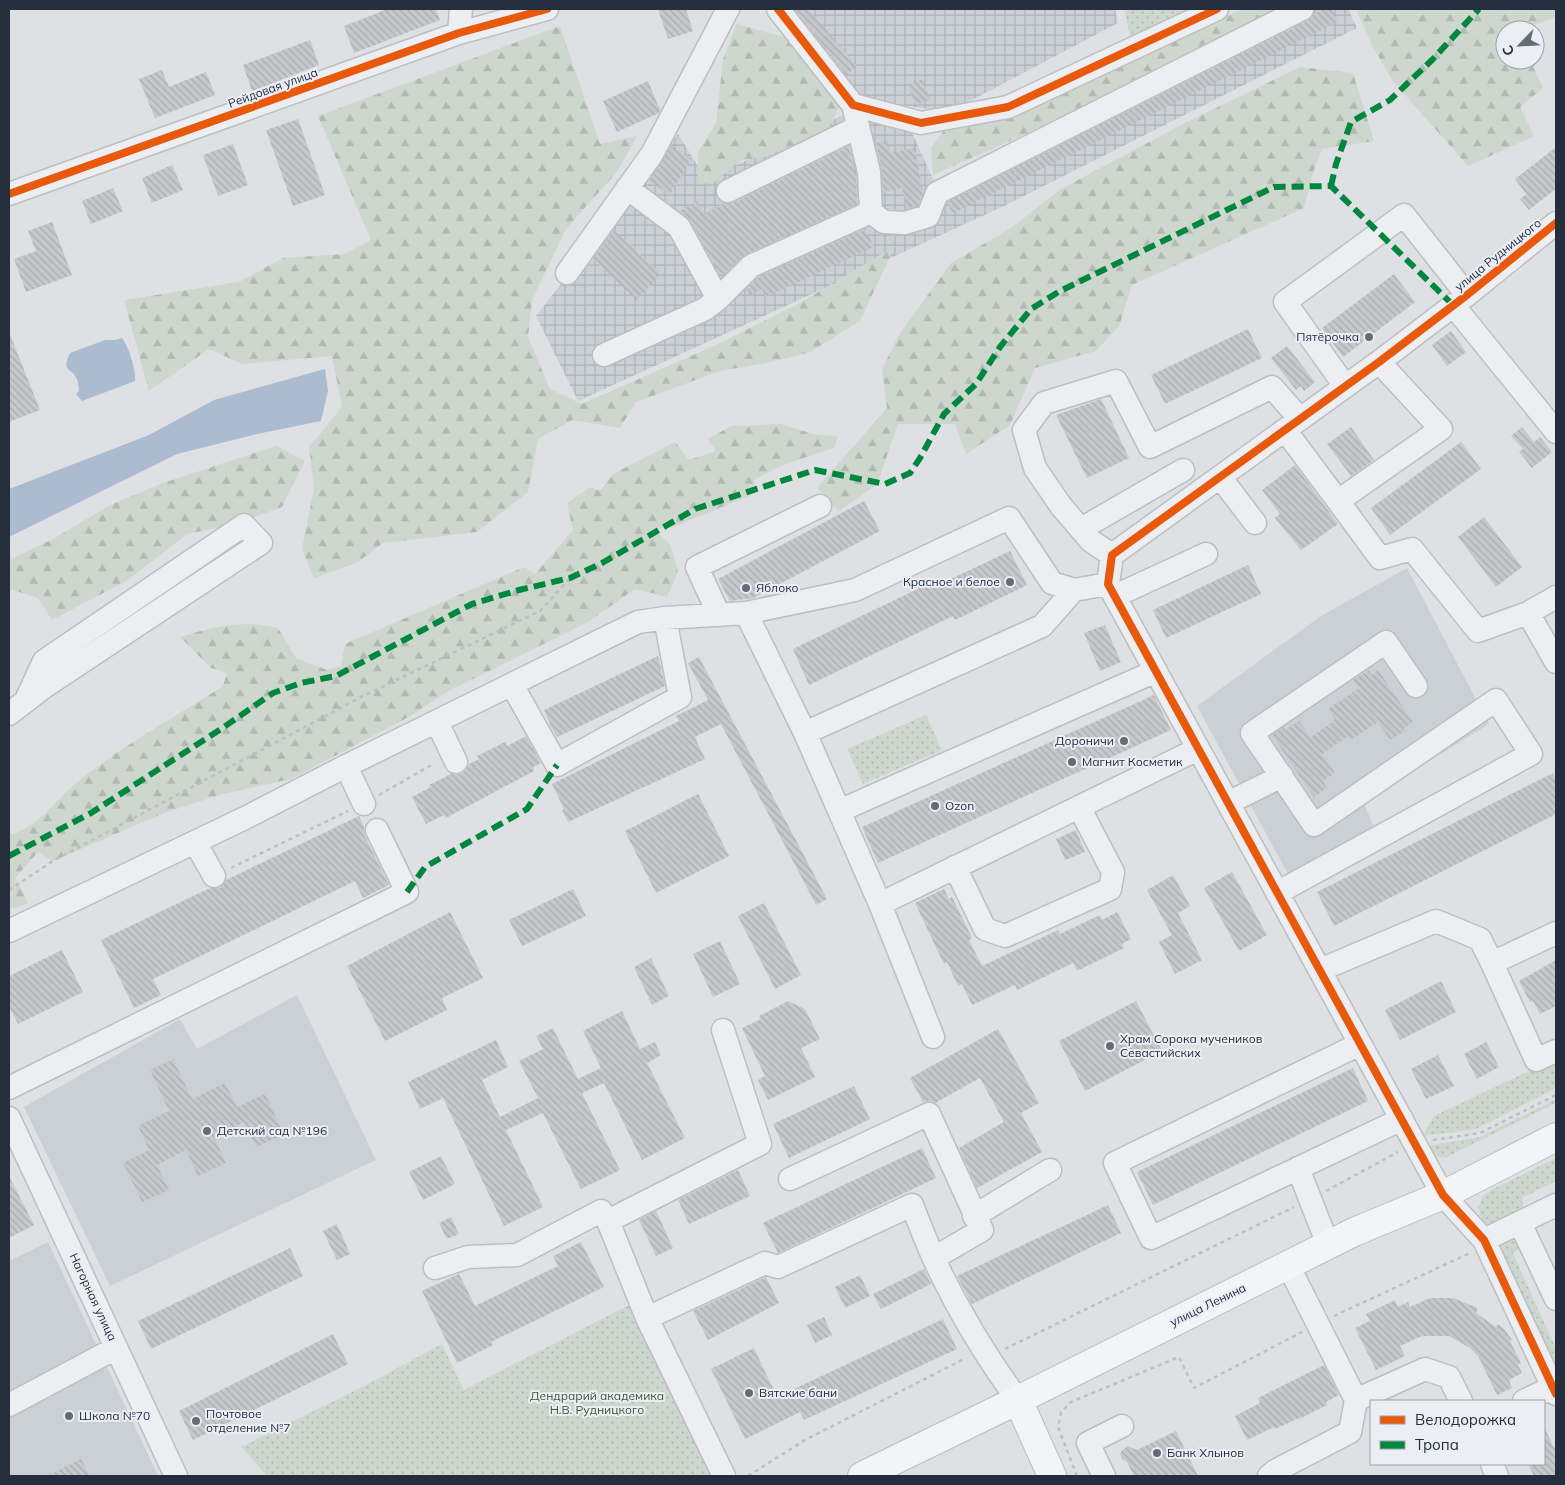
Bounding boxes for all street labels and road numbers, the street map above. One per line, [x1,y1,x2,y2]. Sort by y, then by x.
street label: Рейдовая улица [226,64,320,111]
street label: улица Рудницкого [1451,215,1544,294]
street label: Нагорная улица [67,1250,120,1343]
street label: улица Ленина [1167,1280,1248,1329]

